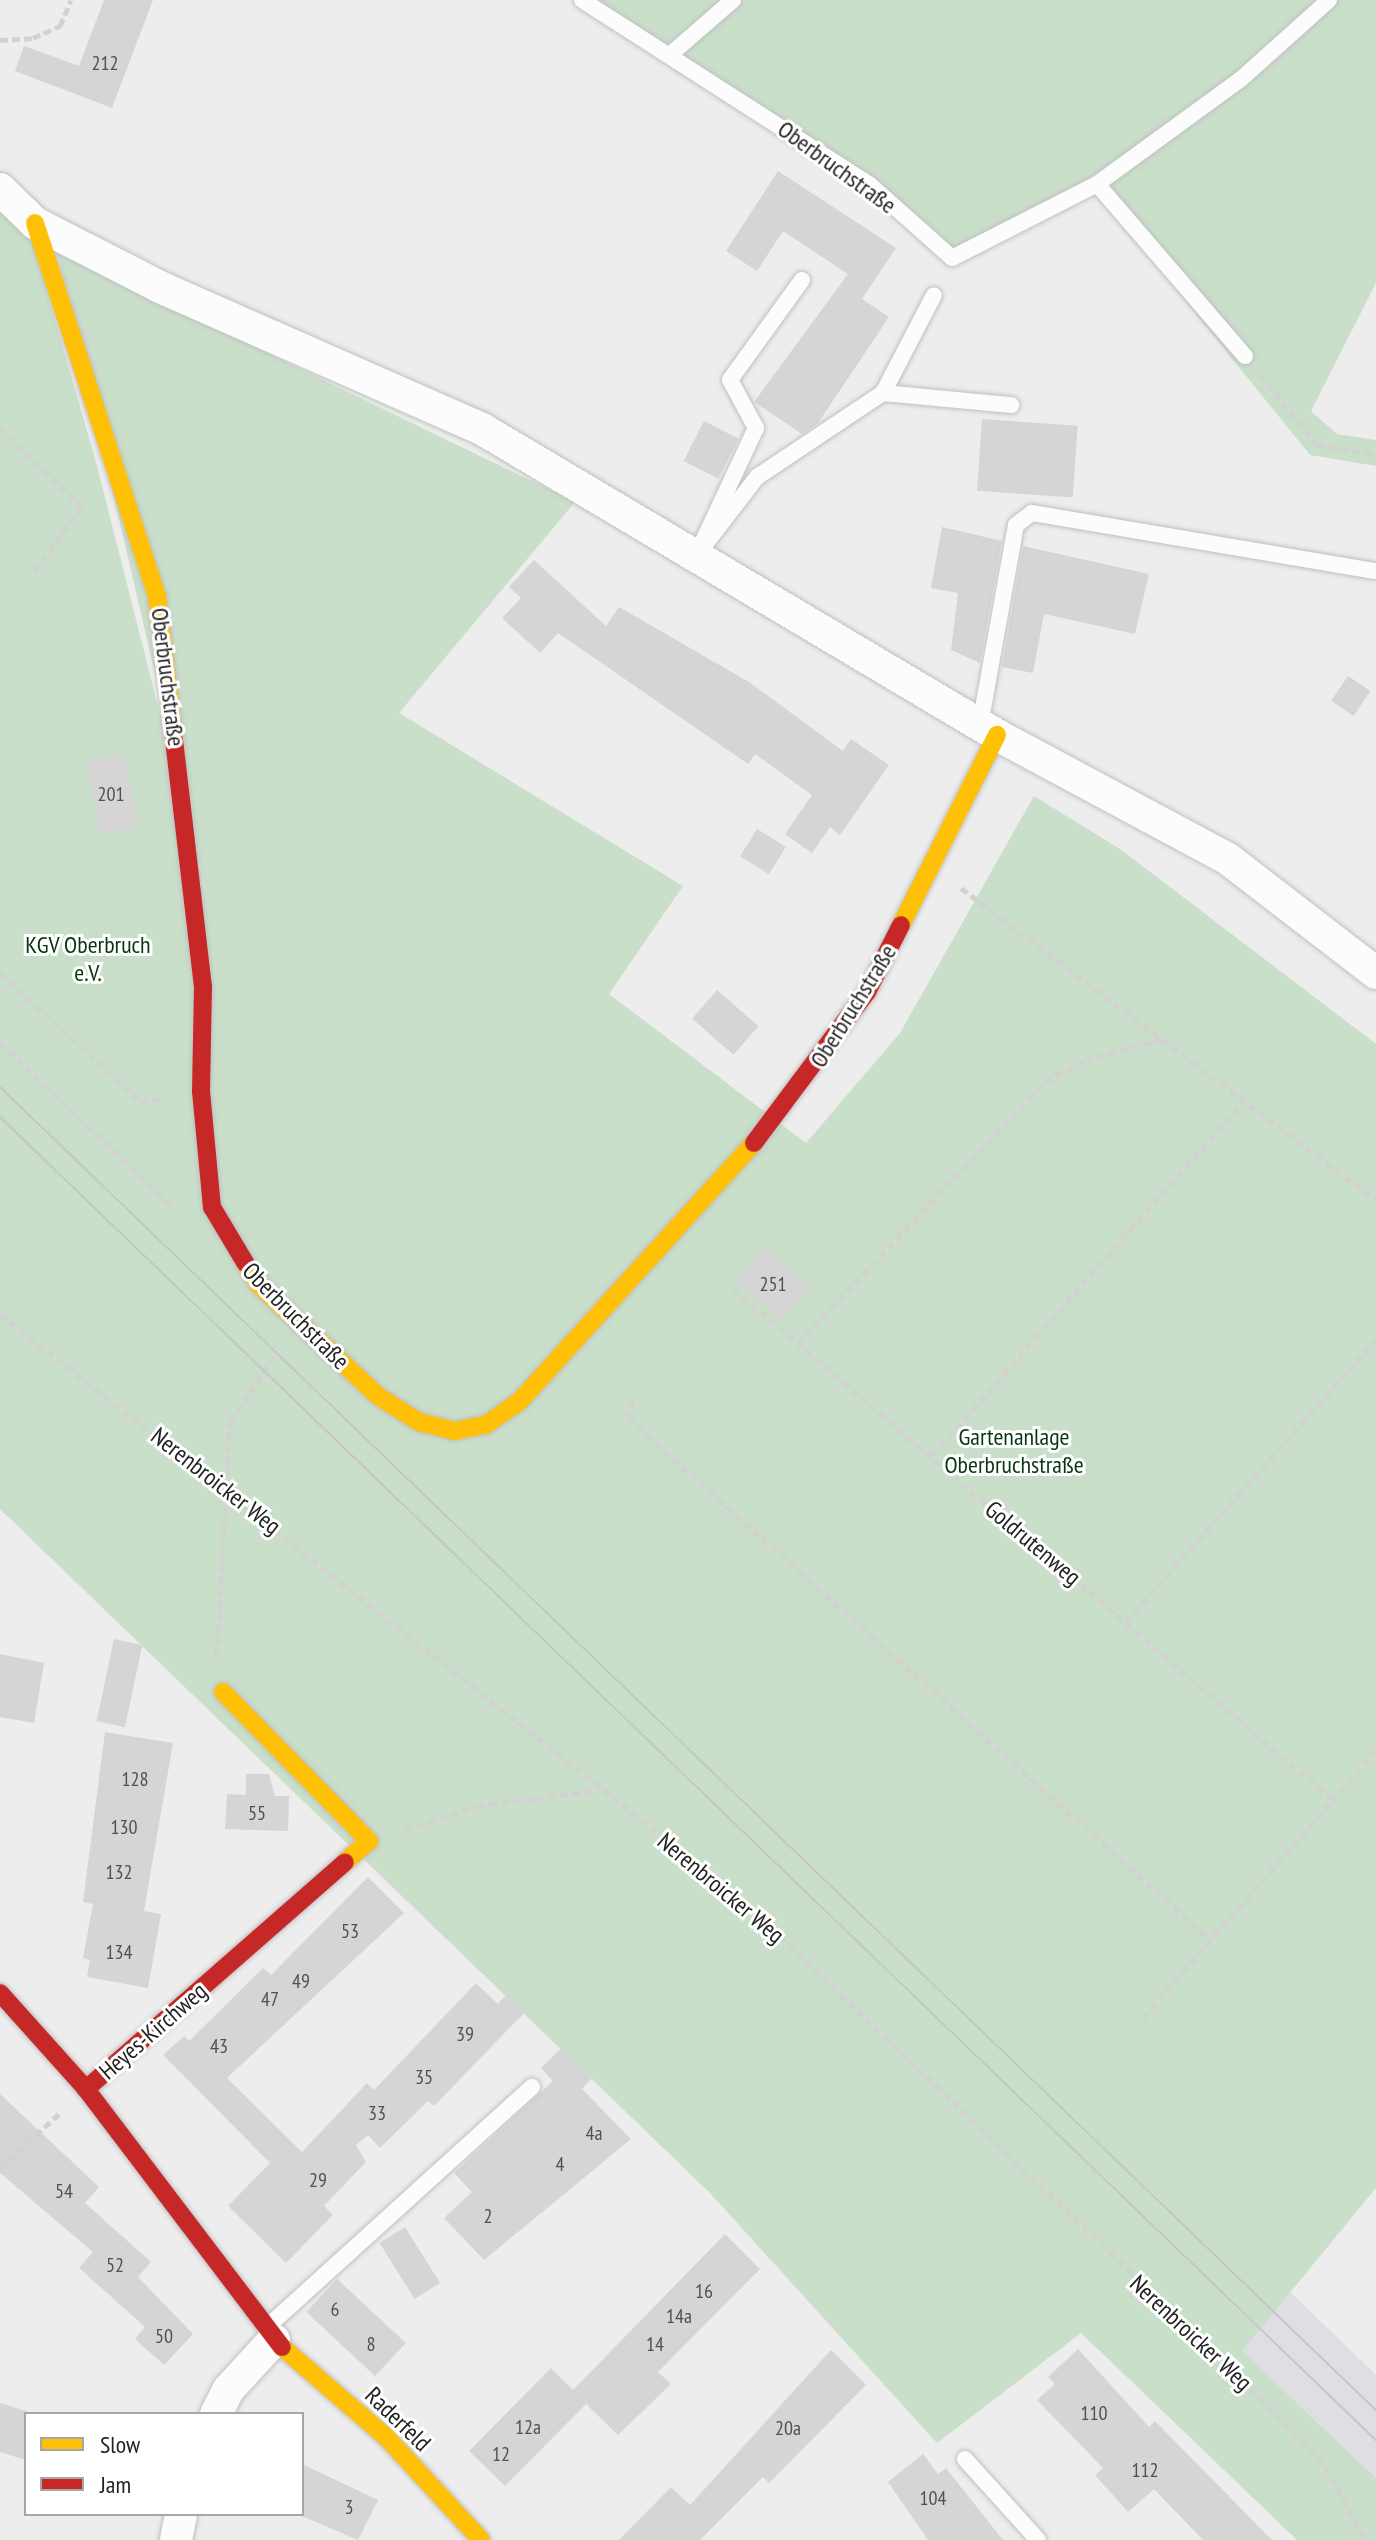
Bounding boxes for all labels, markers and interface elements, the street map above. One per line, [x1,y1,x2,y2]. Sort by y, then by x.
house number: 212 [92,51,118,75]
street label: Oberbruchstraße [772,114,902,220]
street label: Oberbruchstraße [145,606,191,748]
house number: 201 [98,782,124,806]
park label: KGV Oberbruch e.V. [25,931,151,987]
street label: Oberbruchstraße [804,939,902,1073]
street label: Oberbruchstraße [237,1257,355,1375]
house number: 251 [760,1272,786,1296]
street label: Nerenbroicker Weg [145,1421,287,1541]
park label: Gartenanlage Oberbruchstraße [944,1423,1084,1479]
street label: Goldrutenweg [979,1495,1087,1591]
house number: 128 [122,1767,148,1791]
house number: 55 [248,1801,266,1825]
house number: 130 [111,1815,137,1839]
street label: Nerenbroicker Weg [652,1827,790,1949]
house number: 132 [106,1860,132,1884]
house number: 53 [341,1919,359,1943]
house number: 134 [106,1940,132,1964]
house number: 49 [292,1969,310,1993]
street label: Heyes-Kirchweg [93,1976,213,2086]
house number: 47 [261,1987,279,2011]
house number: 39 [456,2022,474,2046]
house number: 43 [210,2034,228,2058]
house number: 35 [415,2065,433,2089]
house number: 33 [368,2101,386,2125]
house number: 4a [586,2121,602,2145]
house number: 4 [556,2152,564,2176]
house number: 29 [309,2168,327,2192]
house number: 54 [55,2179,73,2203]
house number: 2 [484,2204,492,2228]
house number: 52 [106,2253,124,2277]
street label: Nerenbroicker Weg [1124,2269,1258,2397]
house number: 16 [695,2279,713,2303]
house number: 6 [331,2297,339,2321]
house number: 14a [666,2304,692,2328]
house number: 50 [155,2324,173,2348]
house number: 8 [367,2332,375,2356]
house number: 14 [646,2332,664,2356]
street label: Raderfeld [359,2381,437,2457]
house number: 110 [1081,2401,1107,2425]
legend [24,2412,304,2516]
house number: 12a [515,2415,541,2439]
house number: 20a [775,2416,801,2440]
text: Slow [100,2429,140,2460]
house number: 12 [492,2442,510,2466]
house number: 112 [1132,2458,1158,2482]
text: Jam [100,2469,131,2500]
house number: 104 [920,2486,946,2510]
house number: 3 [345,2495,353,2519]

